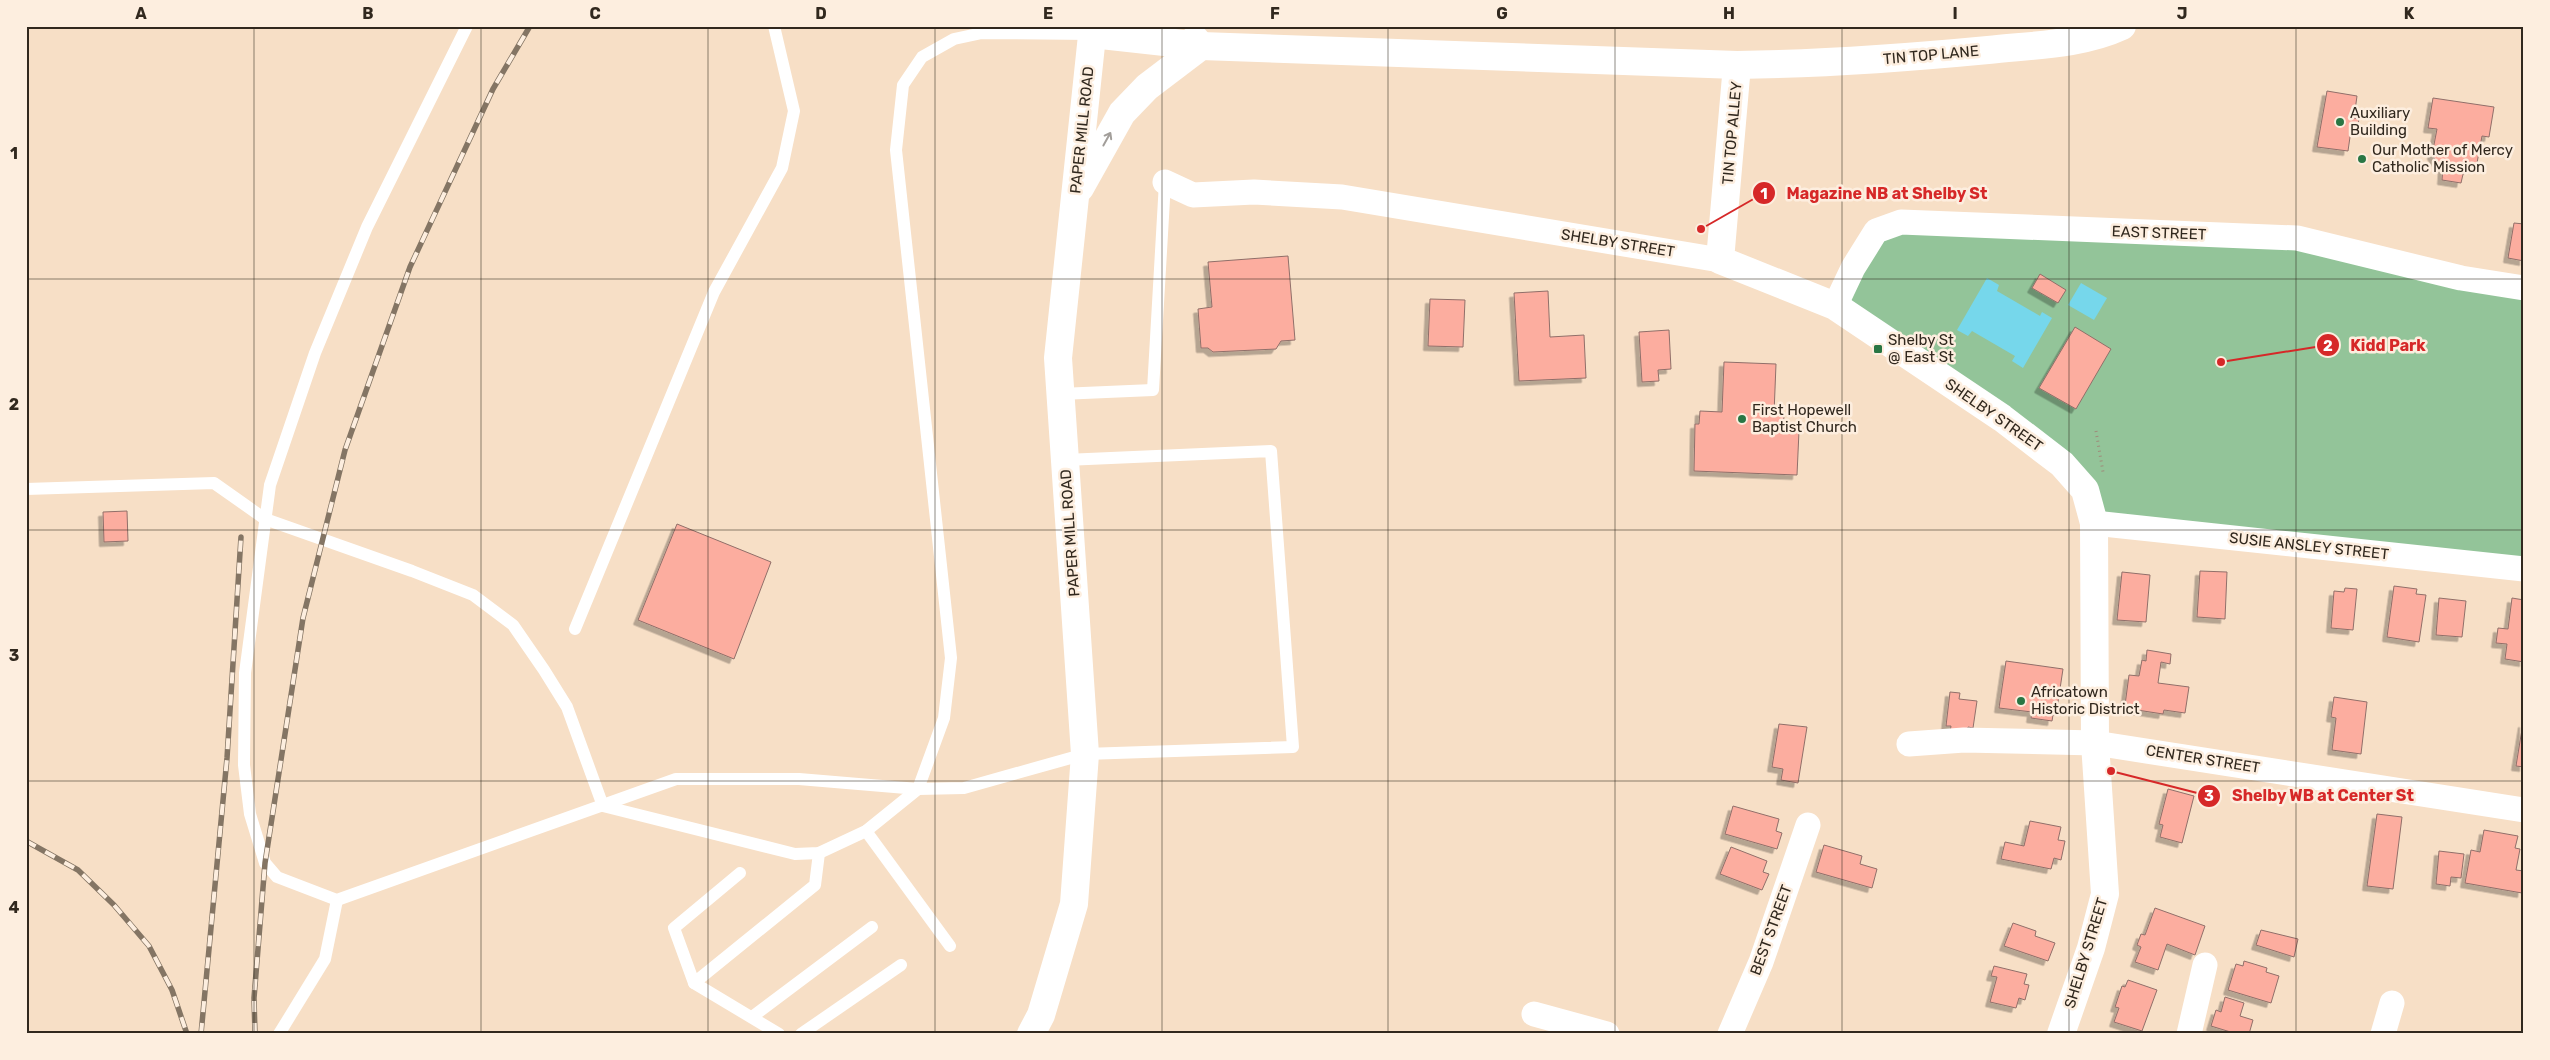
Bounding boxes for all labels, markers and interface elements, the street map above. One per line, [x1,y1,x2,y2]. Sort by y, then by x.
text: A [135,4,147,23]
text: B [362,4,374,23]
text: C [589,4,601,23]
text: D [815,4,827,23]
text: E [1043,4,1053,23]
text: F [1270,4,1280,23]
text: G [1496,4,1508,23]
text: H [1723,4,1735,23]
text: I [1952,4,1958,23]
text: J [2177,4,2187,23]
text: K [2404,4,2415,23]
street label: TIN TOP LANE [1882,42,1980,68]
street label: PAPER MILL ROAD [1066,66,1098,194]
street label: TIN TOP ALLEY [1719,80,1745,185]
place label: Auxiliary Building [2350,104,2410,139]
marker: Auxiliary Building [2334,116,2346,128]
one-way arrow [1103,133,1113,147]
place label: Our Mother of Mercy Catholic Mission [2372,141,2513,176]
text: 1 [10,144,18,163]
marker: Our Mother of Mercy Catholic Mission [2356,153,2368,165]
callout: Magazine NB at Shelby St [1752,178,1998,209]
text: Magazine NB at Shelby St [1787,184,1988,203]
text: 1 [1760,185,1768,203]
street label: EAST STREET [2111,222,2207,244]
street label: SHELBY STREET [1560,225,1676,261]
callout: Kidd Park [2315,330,2436,361]
place label: Shelby St @ East St [1888,331,1954,366]
text: Kidd Park [2350,336,2426,355]
text: 2 [2323,337,2333,355]
marker: Shelby St @ East St [1872,343,1884,355]
street label: SHELBY STREET [1942,375,2046,455]
text: 2 [9,395,19,414]
place label: First Hopewell Baptist Church [1752,401,1857,436]
marker: First Hopewell Baptist Church [1736,413,1748,425]
street label: PAPER MILL ROAD [1057,469,1083,597]
street label: SUSIE ANSLEY STREET [2228,529,2390,563]
text: 3 [9,646,19,665]
place label: Africatown Historic District [2031,683,2140,718]
marker: Africatown Historic District [2015,695,2027,707]
street label: CENTER STREET [2145,741,2262,777]
callout: Shelby WB at Center St [2196,780,2424,811]
text: Shelby WB at Center St [2232,786,2414,805]
text: 3 [2204,787,2214,805]
street label: BEST STREET [1746,882,1796,978]
street label: SHELBY STREET [2061,895,2111,1011]
text: 4 [9,898,20,917]

